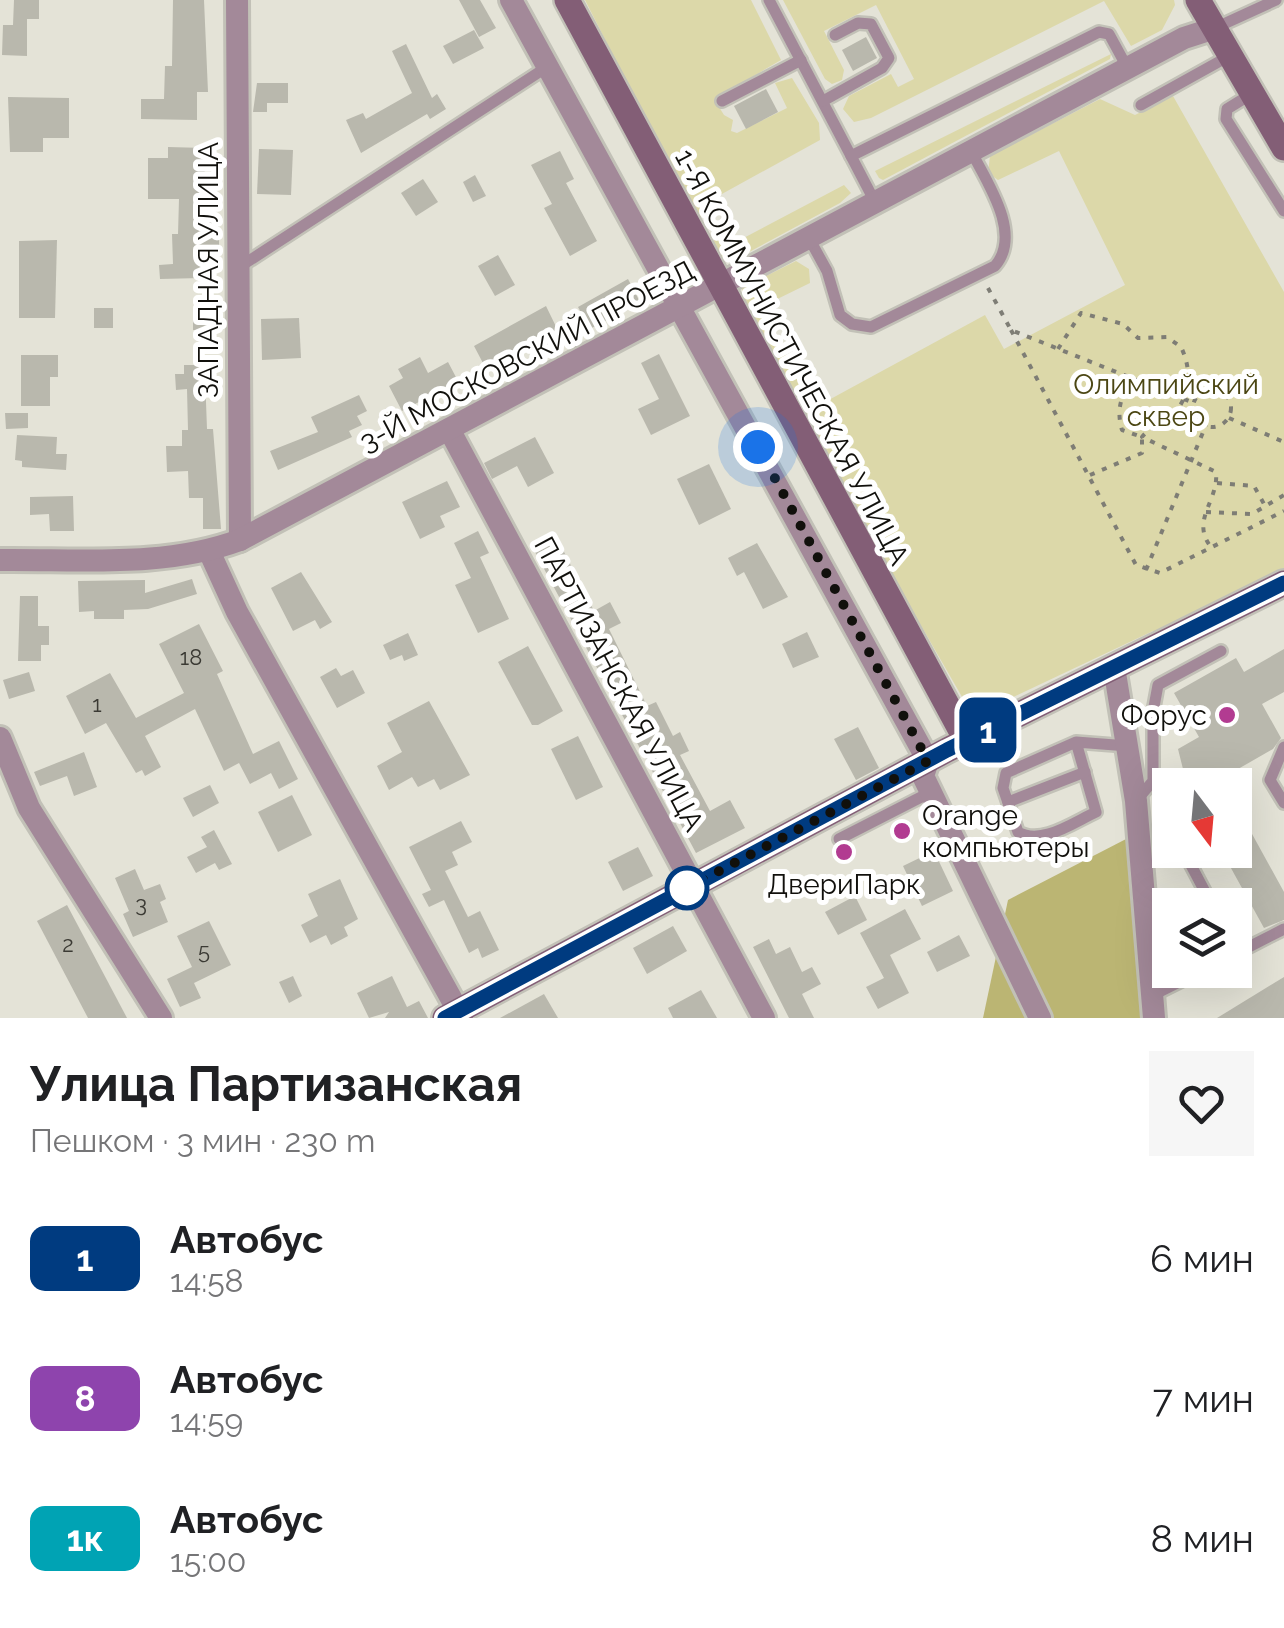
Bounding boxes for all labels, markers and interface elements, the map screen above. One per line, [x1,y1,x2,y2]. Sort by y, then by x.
street label: ЗАПАДНАЯ УЛИЦА [192,142,225,398]
street label: 1-Я КОММУНИСТИЧЕСКАЯ УЛИЦА [668,144,916,570]
street label: 3-Й МОСКОВСКИЙ ПРОЕЗД [354,254,700,458]
park label: Олимпийский сквер [1073,368,1259,433]
your location [733,422,783,472]
street label: ПАРТИЗАНСКАЯ УЛИЦА [527,531,711,837]
house number: 18 [180,644,202,670]
house number: 1 [92,691,102,717]
line badge: 1 [956,698,1020,762]
place label: Форус [1121,699,1207,732]
marker: Форус [1216,704,1238,726]
text: 1 [979,710,997,751]
north arrow [1152,768,1252,868]
map controls [1152,768,1252,988]
place label: Orange компьютеры [922,799,1090,864]
marker: Orange компьютеры [891,820,913,842]
marker: ДвериПарк [833,841,855,863]
unlabelled marker [666,867,708,909]
place label: ДвериПарк [767,868,921,901]
button: layers [1152,888,1252,988]
house number: 3 [135,891,147,917]
house number: 2 [62,931,74,957]
house number: 5 [198,938,210,964]
button: heart [1149,1051,1254,1156]
text: Улица Партизанская [30,1056,522,1112]
text: Пешком · 3 мин · 230 m [30,1122,375,1159]
text: Автобус [170,1217,324,1262]
text: 6 мин [1150,1236,1254,1281]
text: 1 [76,1238,94,1279]
text: 14:58 [170,1262,244,1299]
text: Автобус [170,1357,324,1402]
text: 7 мин [1153,1376,1254,1421]
text: 8 [74,1378,96,1419]
text: 14:59 [170,1402,243,1439]
text: Автобус [170,1497,324,1542]
text: 8 мин [1150,1516,1254,1561]
text: 1к [66,1518,104,1559]
text: 15:00 [170,1542,246,1579]

